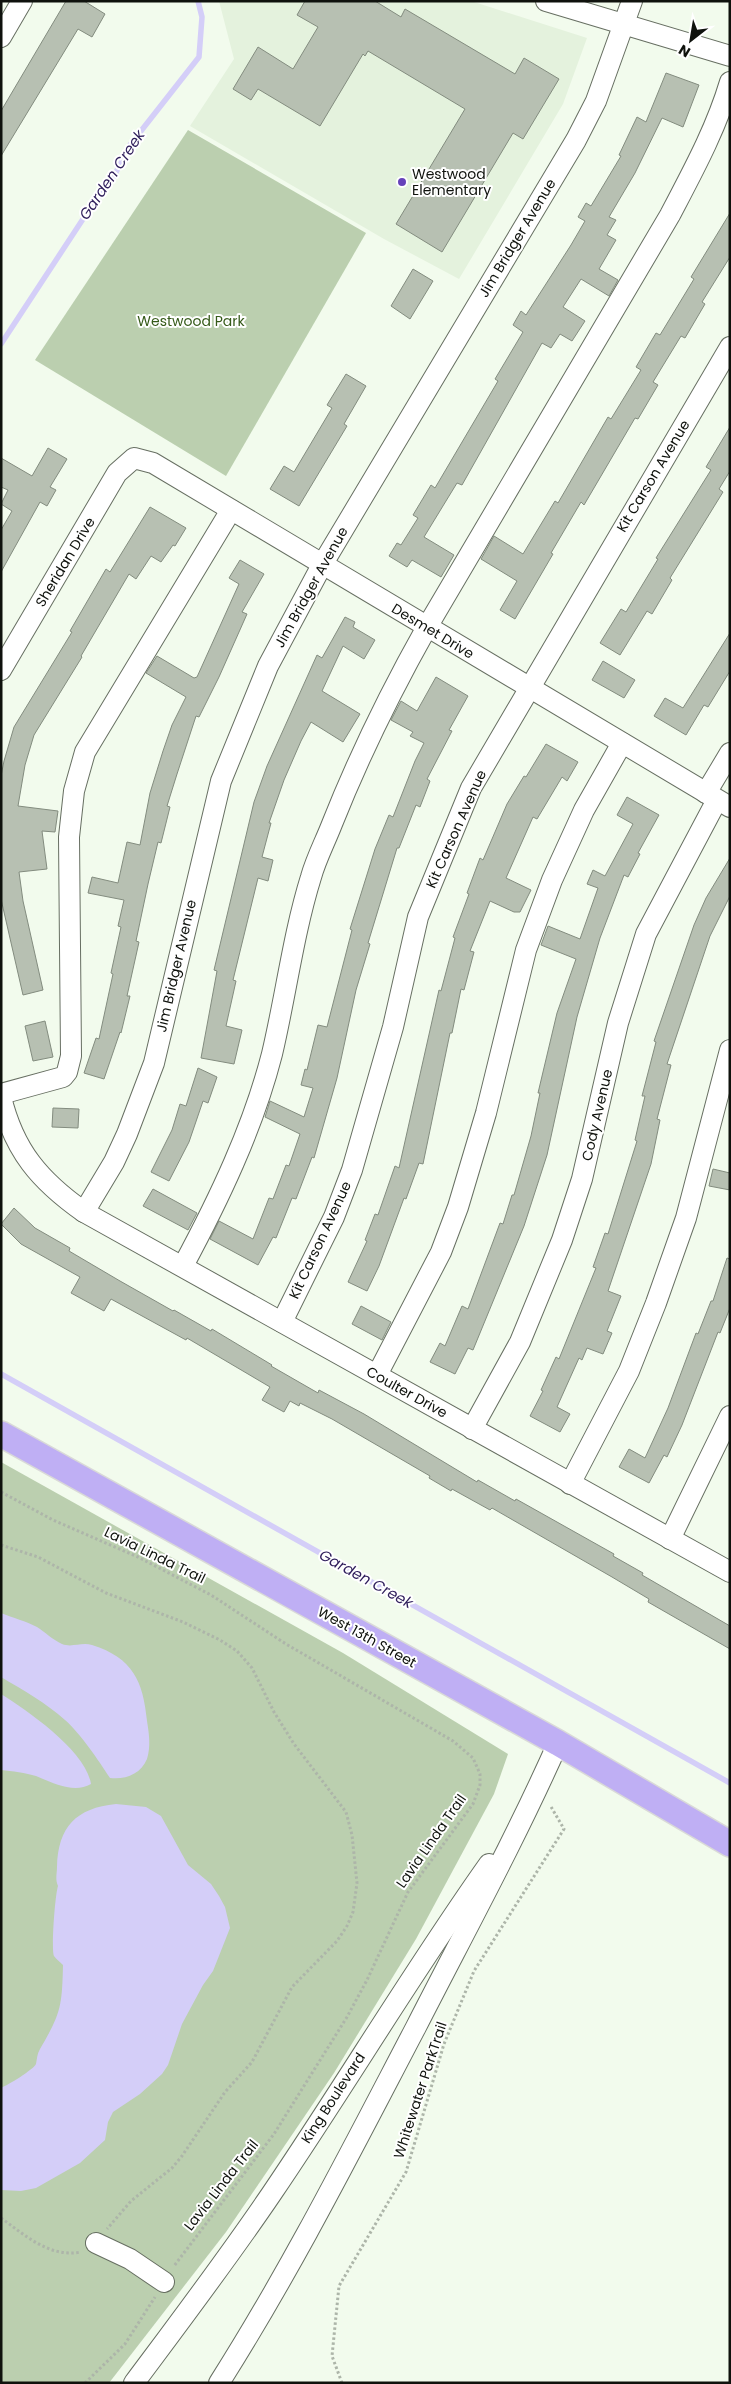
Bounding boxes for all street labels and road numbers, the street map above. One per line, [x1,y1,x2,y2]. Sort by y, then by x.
street label: Jim Bridger Avenue [474,175,561,301]
street label: Kit Carson Avenue [612,416,695,536]
street label: Sheridan Drive [30,513,100,611]
street label: Jim Bridger Avenue [269,523,353,651]
street label: Desmet Drive [388,598,478,664]
street label: Kit Carson Avenue [421,766,491,891]
street label: Jim Bridger Avenue [151,897,201,1034]
street label: Cody Avenue [577,1067,617,1163]
street label: Kit Carson Avenue [284,1178,356,1302]
street label: Coulter Drive [363,1361,451,1423]
street label: Lavia Linda Trail [101,1522,209,1588]
street label: West 13th Street [314,1602,420,1672]
street label: Lavia Linda Trail [391,1790,471,1892]
street label: Whitewater ParkTrail [388,2019,452,2161]
street label: King Boulevard [296,2049,370,2147]
street label: Lavia Linda Trail [179,2135,263,2235]

